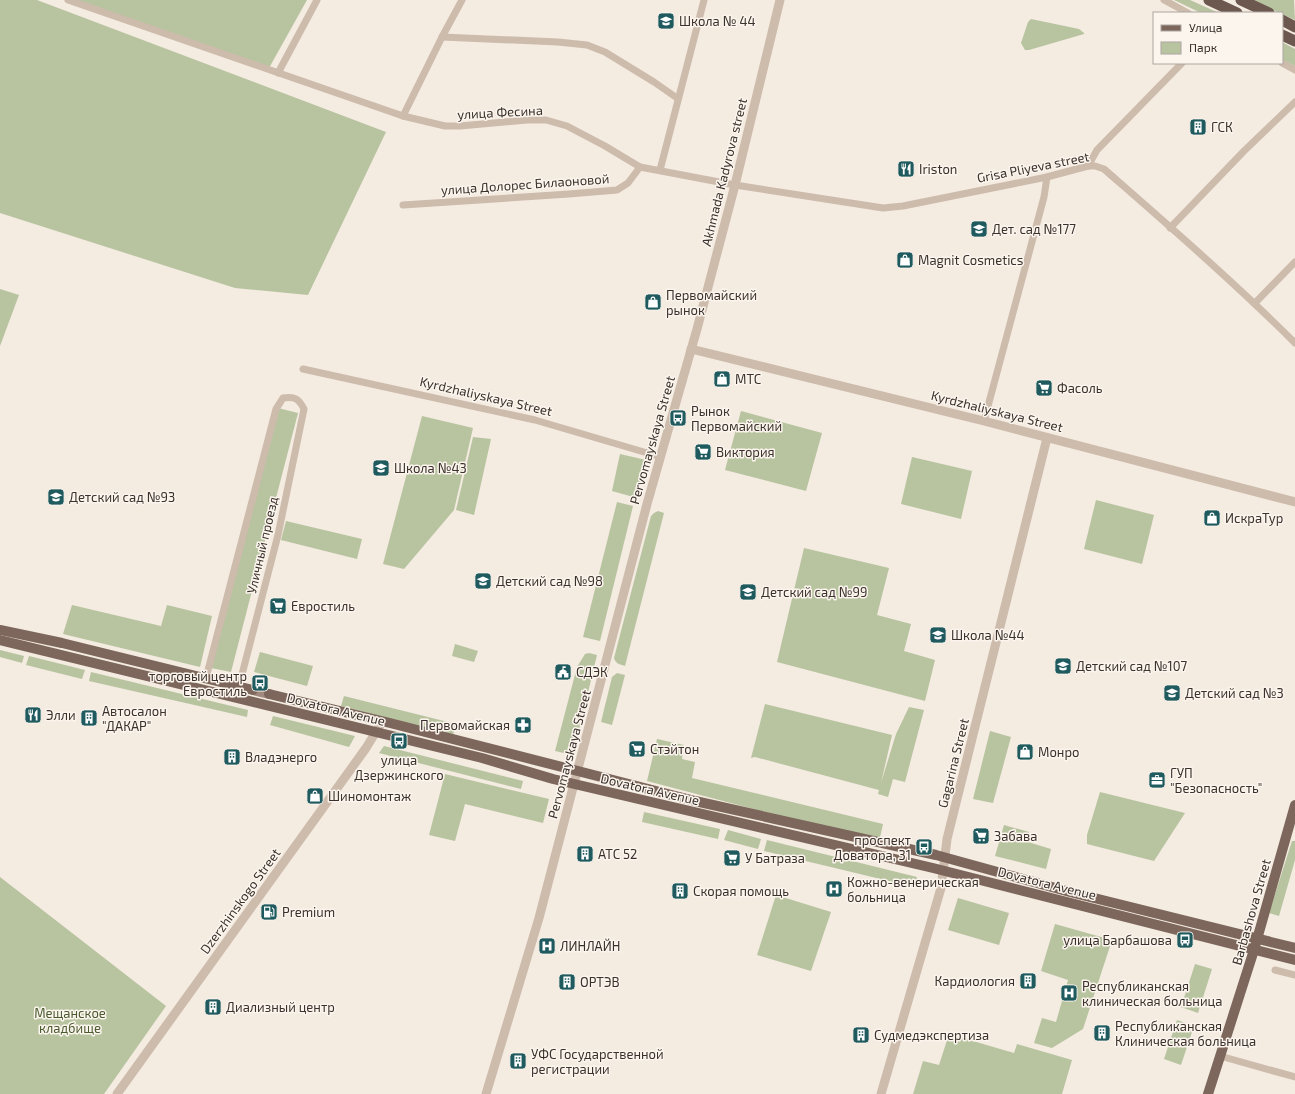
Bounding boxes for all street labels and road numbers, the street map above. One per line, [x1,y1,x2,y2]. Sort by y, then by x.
street label: Akhmada Kadyrova street [698,96,750,248]
street label: улица Фесина [457,102,543,122]
street label: Grisa Pliyeva street [975,148,1091,186]
street label: улица Долорес Билаоновой [440,170,610,198]
street label: Kyrdzhaliyskaya Street [418,373,554,419]
street label: Pervomayskaya Street [626,374,678,506]
street label: Kyrdzhaliyskaya Street [929,387,1065,435]
street label: Уличный проезд [243,495,281,595]
street label: Pervomayskaya Street [544,688,594,820]
street label: Dovatora Avenue [285,689,387,729]
street label: Gagarina Street [934,716,972,809]
street label: Dovatora Avenue [599,770,701,808]
street label: Dzerzhinskogo Street [196,845,284,957]
street label: Barbashova Street [1228,857,1274,967]
street label: Dovatora Avenue [996,863,1098,903]

